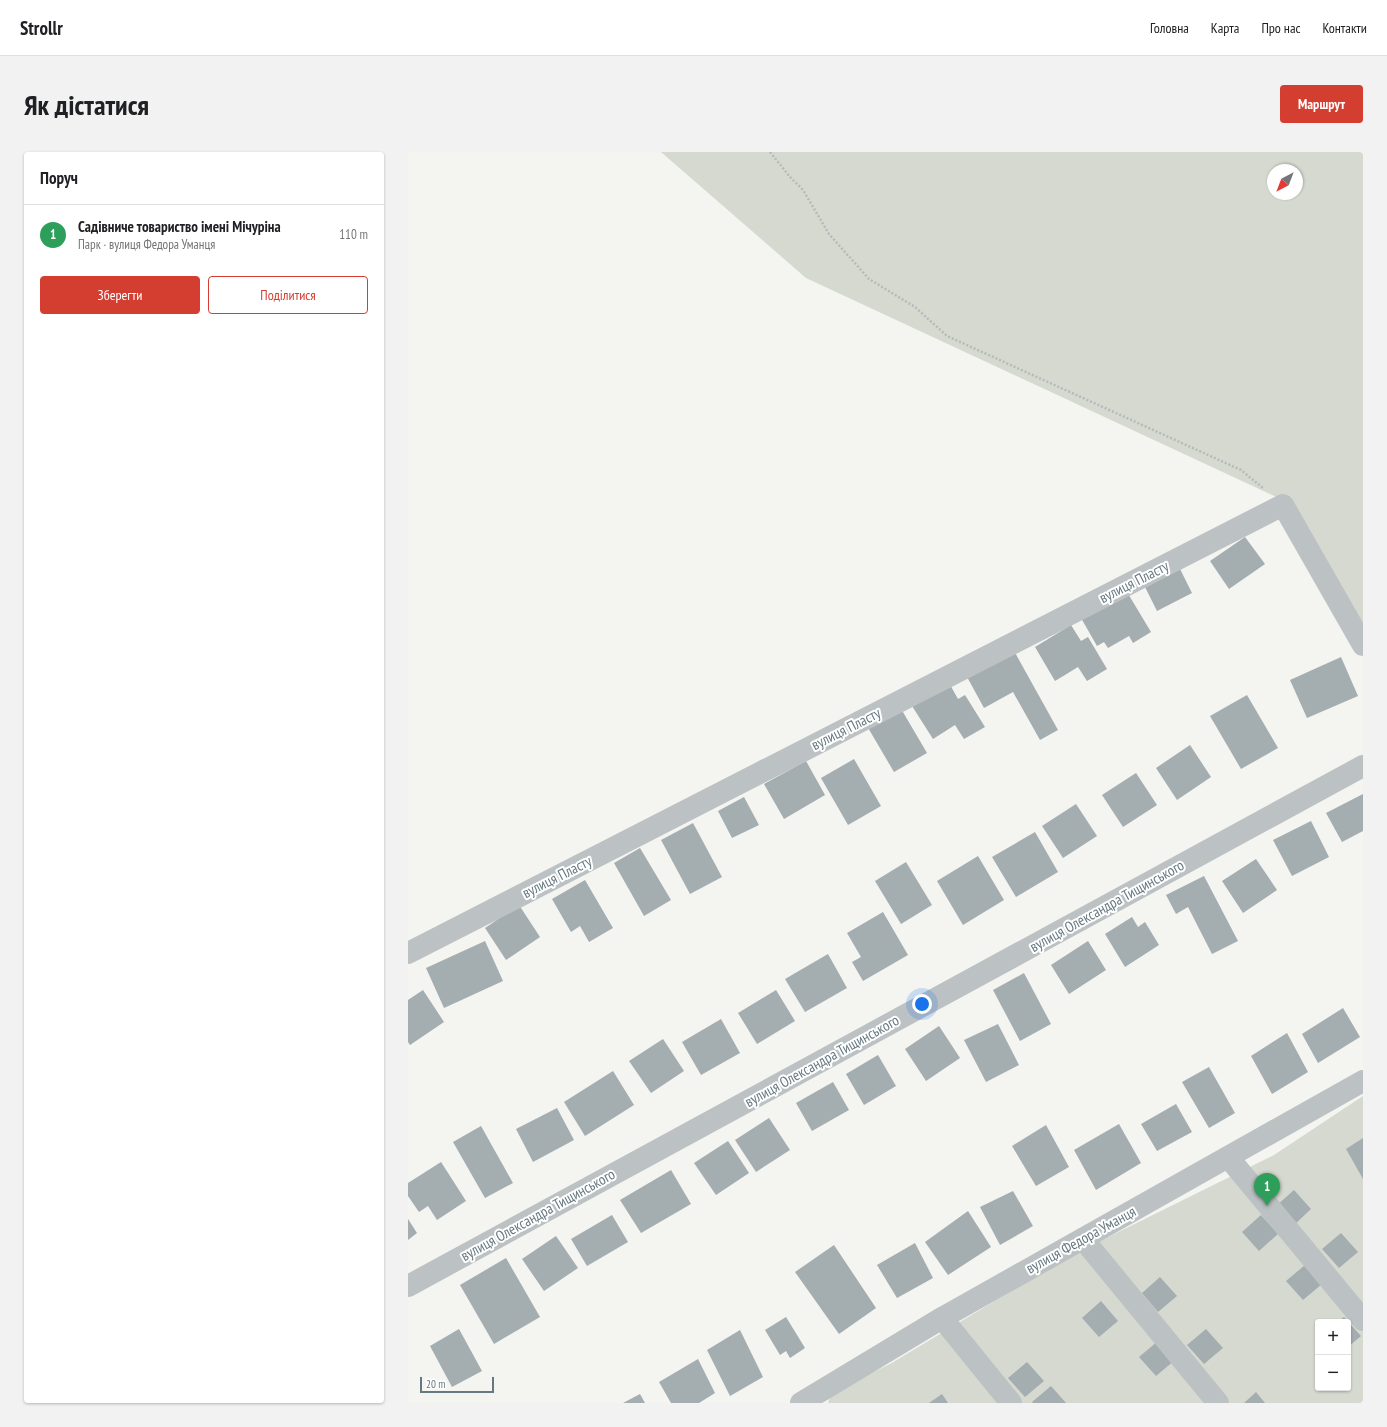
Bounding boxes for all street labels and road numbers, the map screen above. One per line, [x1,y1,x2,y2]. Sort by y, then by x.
street label: вулиця Пласту [1096,556,1172,607]
street label: вулиця Пласту [808,703,884,754]
street label: вулиця Пласту [519,851,595,902]
street label: вулиця Олександра Тищинського [1026,855,1187,956]
street label: вулиця Олександра Тищинського [741,1010,902,1111]
street label: вулиця Олександра Тищинського [457,1164,618,1265]
street label: вулиця Федора Уманця [1023,1201,1139,1278]

